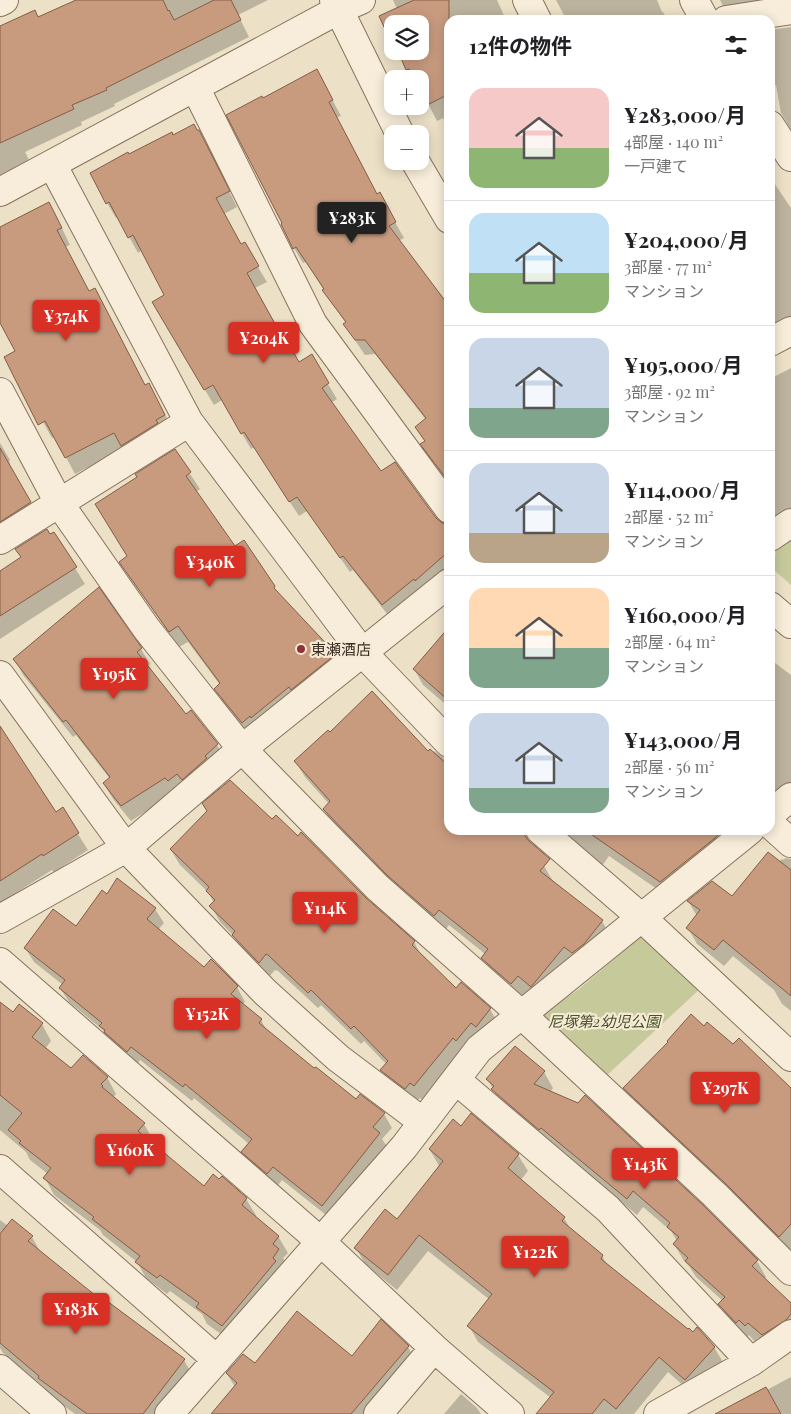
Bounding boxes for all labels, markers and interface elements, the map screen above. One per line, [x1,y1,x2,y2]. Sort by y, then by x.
map controls [384,15,429,170]
button: layers [384,15,429,60]
text: 12件の物件 [469,31,572,59]
icon: filters [722,31,750,59]
button: + [384,70,429,115]
text: ¥283,000/月 [624,100,746,128]
icon: home [509,108,569,168]
button: − [384,125,429,170]
text: 4部屋 · 140 m² [624,131,723,152]
text: 一戸建て [624,155,688,176]
pin: ¥283K [317,202,387,244]
text: ¥283K [328,207,376,228]
text: ¥204,000/月 [624,225,749,253]
icon: home [509,233,569,293]
text: 3部屋 · 77 m² [624,256,712,277]
text: マンション [624,280,704,301]
pin: ¥374K [31,300,101,342]
text: ¥374K [44,305,88,326]
pin: ¥204K [229,322,299,364]
text: ¥204K [239,327,289,348]
text: ¥195,000/月 [624,350,743,378]
icon: home [509,358,569,418]
text: 3部屋 · 92 m² [624,381,715,402]
text: マンション [624,405,704,426]
text: ¥114,000/月 [624,475,740,503]
icon: home [509,483,569,543]
text: 2部屋 · 52 m² [624,506,714,527]
text: マンション [624,530,704,551]
pin: ¥340K [175,546,245,588]
text: ¥340K [186,551,234,572]
text: ¥160,000/月 [624,600,747,628]
icon: home [509,608,569,668]
text: 2部屋 · 64 m² [624,631,716,652]
place label: 東瀬酒店 [311,639,371,659]
marker: 東瀬酒店 [295,643,307,655]
text: マンション [624,655,704,676]
pin: ¥195K [79,658,149,700]
text: ¥195K [92,663,136,684]
text: ¥143,000/月 [624,725,742,753]
icon: home [509,733,569,793]
text: 2部屋 · 56 m² [624,756,714,777]
text: マンション [624,780,704,801]
pin: ¥114K [290,892,360,934]
text: ¥114K [304,897,346,918]
pin: ¥152K [172,998,242,1040]
text: ¥152K [185,1003,229,1024]
park label: 尼塚第2幼児公園 [548,1011,662,1031]
pin: ¥297K [690,1072,760,1114]
text: ¥297K [702,1077,748,1098]
pin: ¥160K [95,1134,165,1176]
text: ¥160K [106,1139,154,1160]
pin: ¥143K [610,1148,680,1190]
text: ¥143K [623,1153,667,1174]
pin: ¥122K [500,1236,570,1278]
text: ¥122K [512,1241,558,1262]
pin: ¥183K [41,1292,111,1335]
text: ¥183K [54,1298,99,1319]

